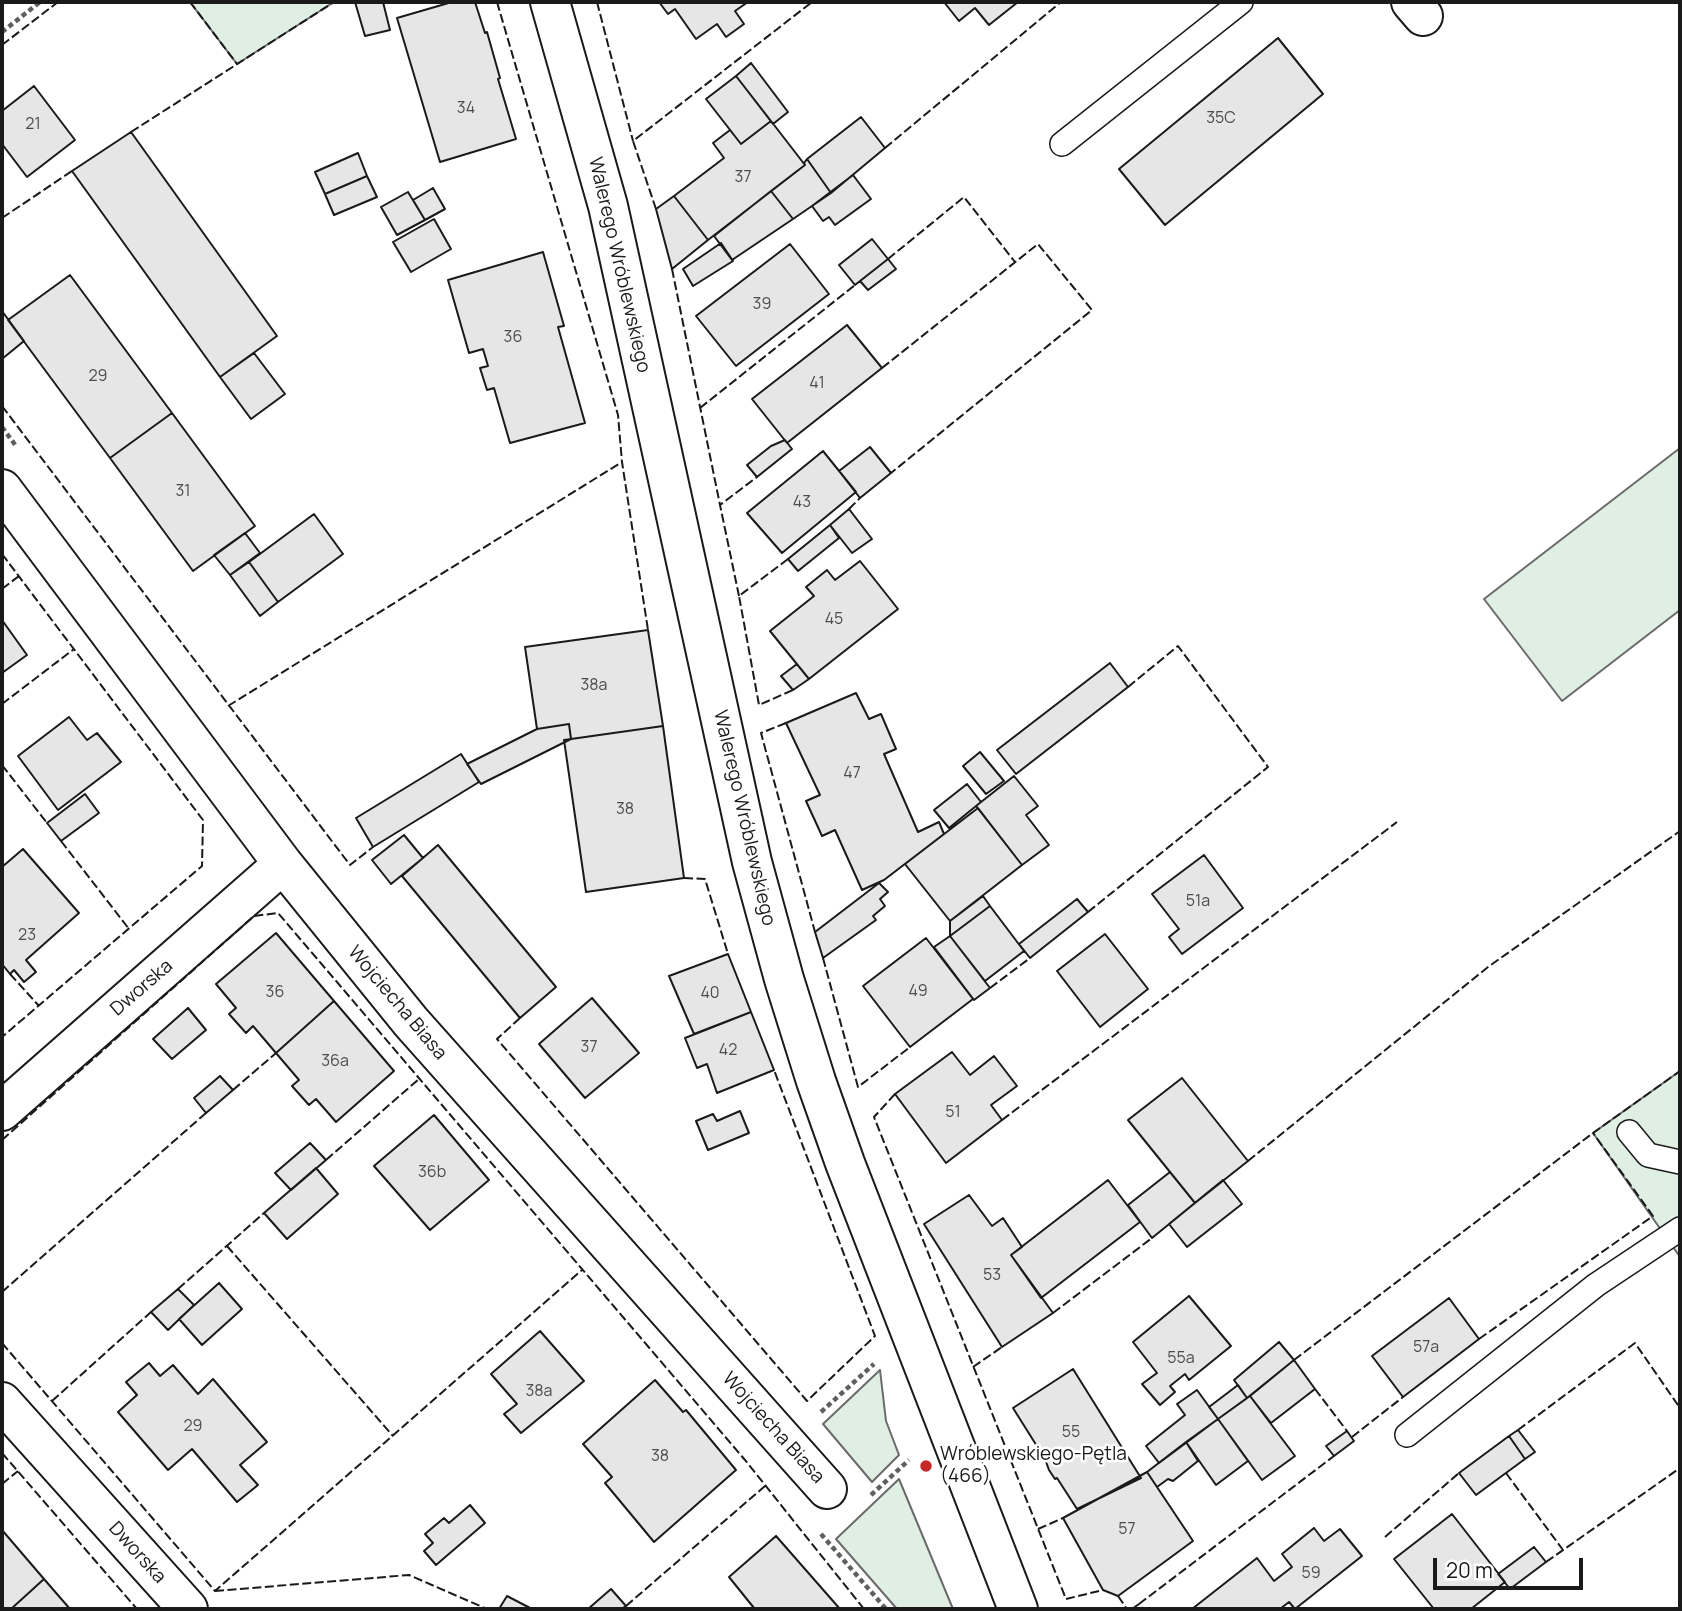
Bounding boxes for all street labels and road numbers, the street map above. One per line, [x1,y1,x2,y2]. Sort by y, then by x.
street label: Walerego Wróblewskiego [583,155,655,375]
street label: Walerego Wróblewskiego [708,708,780,928]
street label: Wojciecha Biasa [343,941,451,1065]
street label: Dworska [106,955,178,1021]
street label: Wojciecha Biasa [717,1368,829,1488]
street label: Dworska [104,1518,170,1588]

